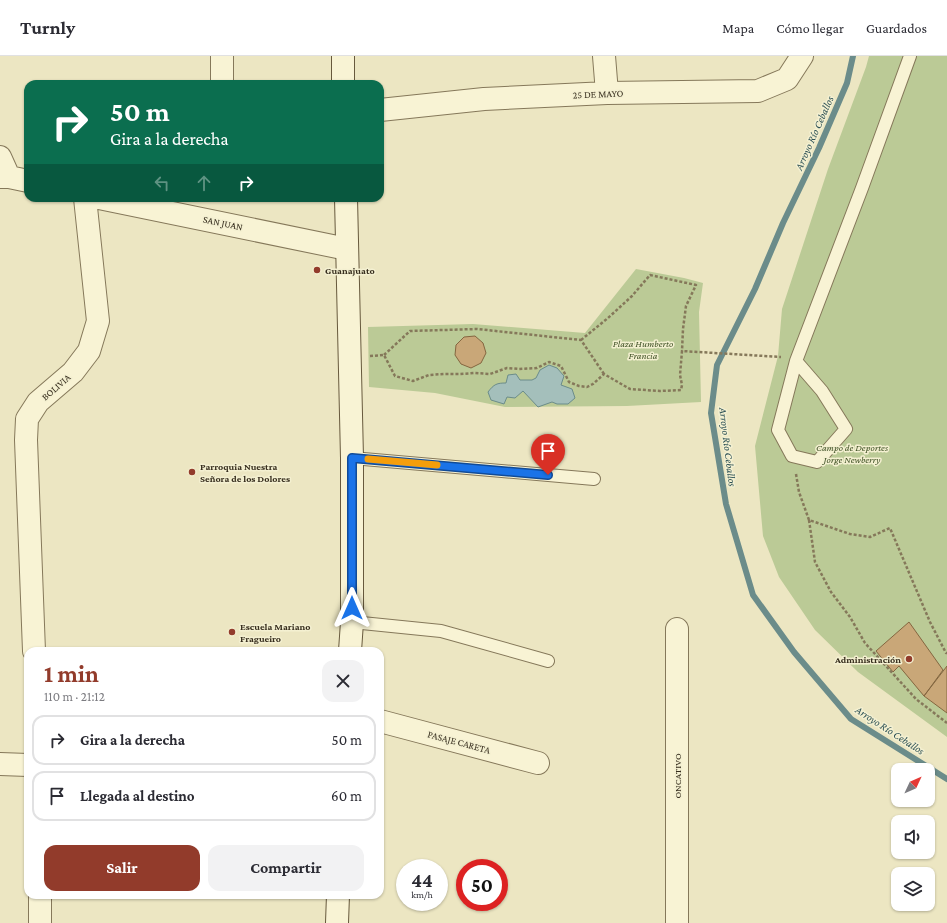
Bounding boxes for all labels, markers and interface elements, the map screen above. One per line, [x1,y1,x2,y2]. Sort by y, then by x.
text: Turnly [20,17,75,38]
text: Mapa [722,20,754,36]
text: Cómo llegar [776,20,844,36]
text: Guardados [866,20,927,36]
street label: 25 DE MAYO [573,88,624,100]
water label: Arroyo Río Ceballos [792,94,837,173]
icon: right [44,96,96,148]
text: 50 m [110,96,170,127]
text: Gira a la derecha [110,129,229,149]
icon: left [151,172,173,194]
icon: ahead [193,172,215,194]
icon: right [235,172,257,194]
street label: SAN JUAN [202,213,244,233]
marker: Guanajuato [312,265,322,275]
place label: Guanajuato [325,265,375,277]
park label: Plaza Humberto Francia [613,338,673,361]
street label: BOLIVIA [39,371,73,403]
water label: Arroyo Río Ceballos [716,406,739,488]
pin [531,434,565,475]
icon: arrive [537,440,559,462]
park label: Campo de Deportes Jorge Newberry [816,442,889,465]
place label: Parroquia Nuestra Señora de los Dolores [200,461,290,484]
marker: Parroquia Nuestra Señora de los Dolores [187,467,197,477]
position arrow [331,587,373,629]
place label: Escuela Mariano Fragueiro [240,621,311,644]
marker: Escuela Mariano Fragueiro [227,627,237,637]
place label: Administración [834,654,901,665]
marker: Administración [904,654,914,664]
text: 1 min [44,660,99,687]
button: close [322,660,364,702]
text: 110 m · 21:12 [44,689,105,704]
water label: Arroyo Río Ceballos [852,703,927,758]
street label: PASAJE CARETA [427,728,492,756]
icon: right [46,729,68,751]
text: Gira a la derecha [80,732,185,748]
text: 50 m [332,732,362,748]
street label: ONCATIVO [672,753,683,799]
north arrow [891,763,935,807]
map controls [891,763,935,911]
icon: arrive [46,785,68,807]
text: Llegada al destino [80,788,195,804]
text: 60 m [331,788,362,804]
button: sound [891,815,935,859]
button: Salir [44,845,200,891]
button: Compartir [208,845,364,891]
speed limit sign: 50 [456,859,508,911]
button: layers [891,867,935,911]
text: 44 [411,869,433,891]
text: km/h [411,889,433,900]

